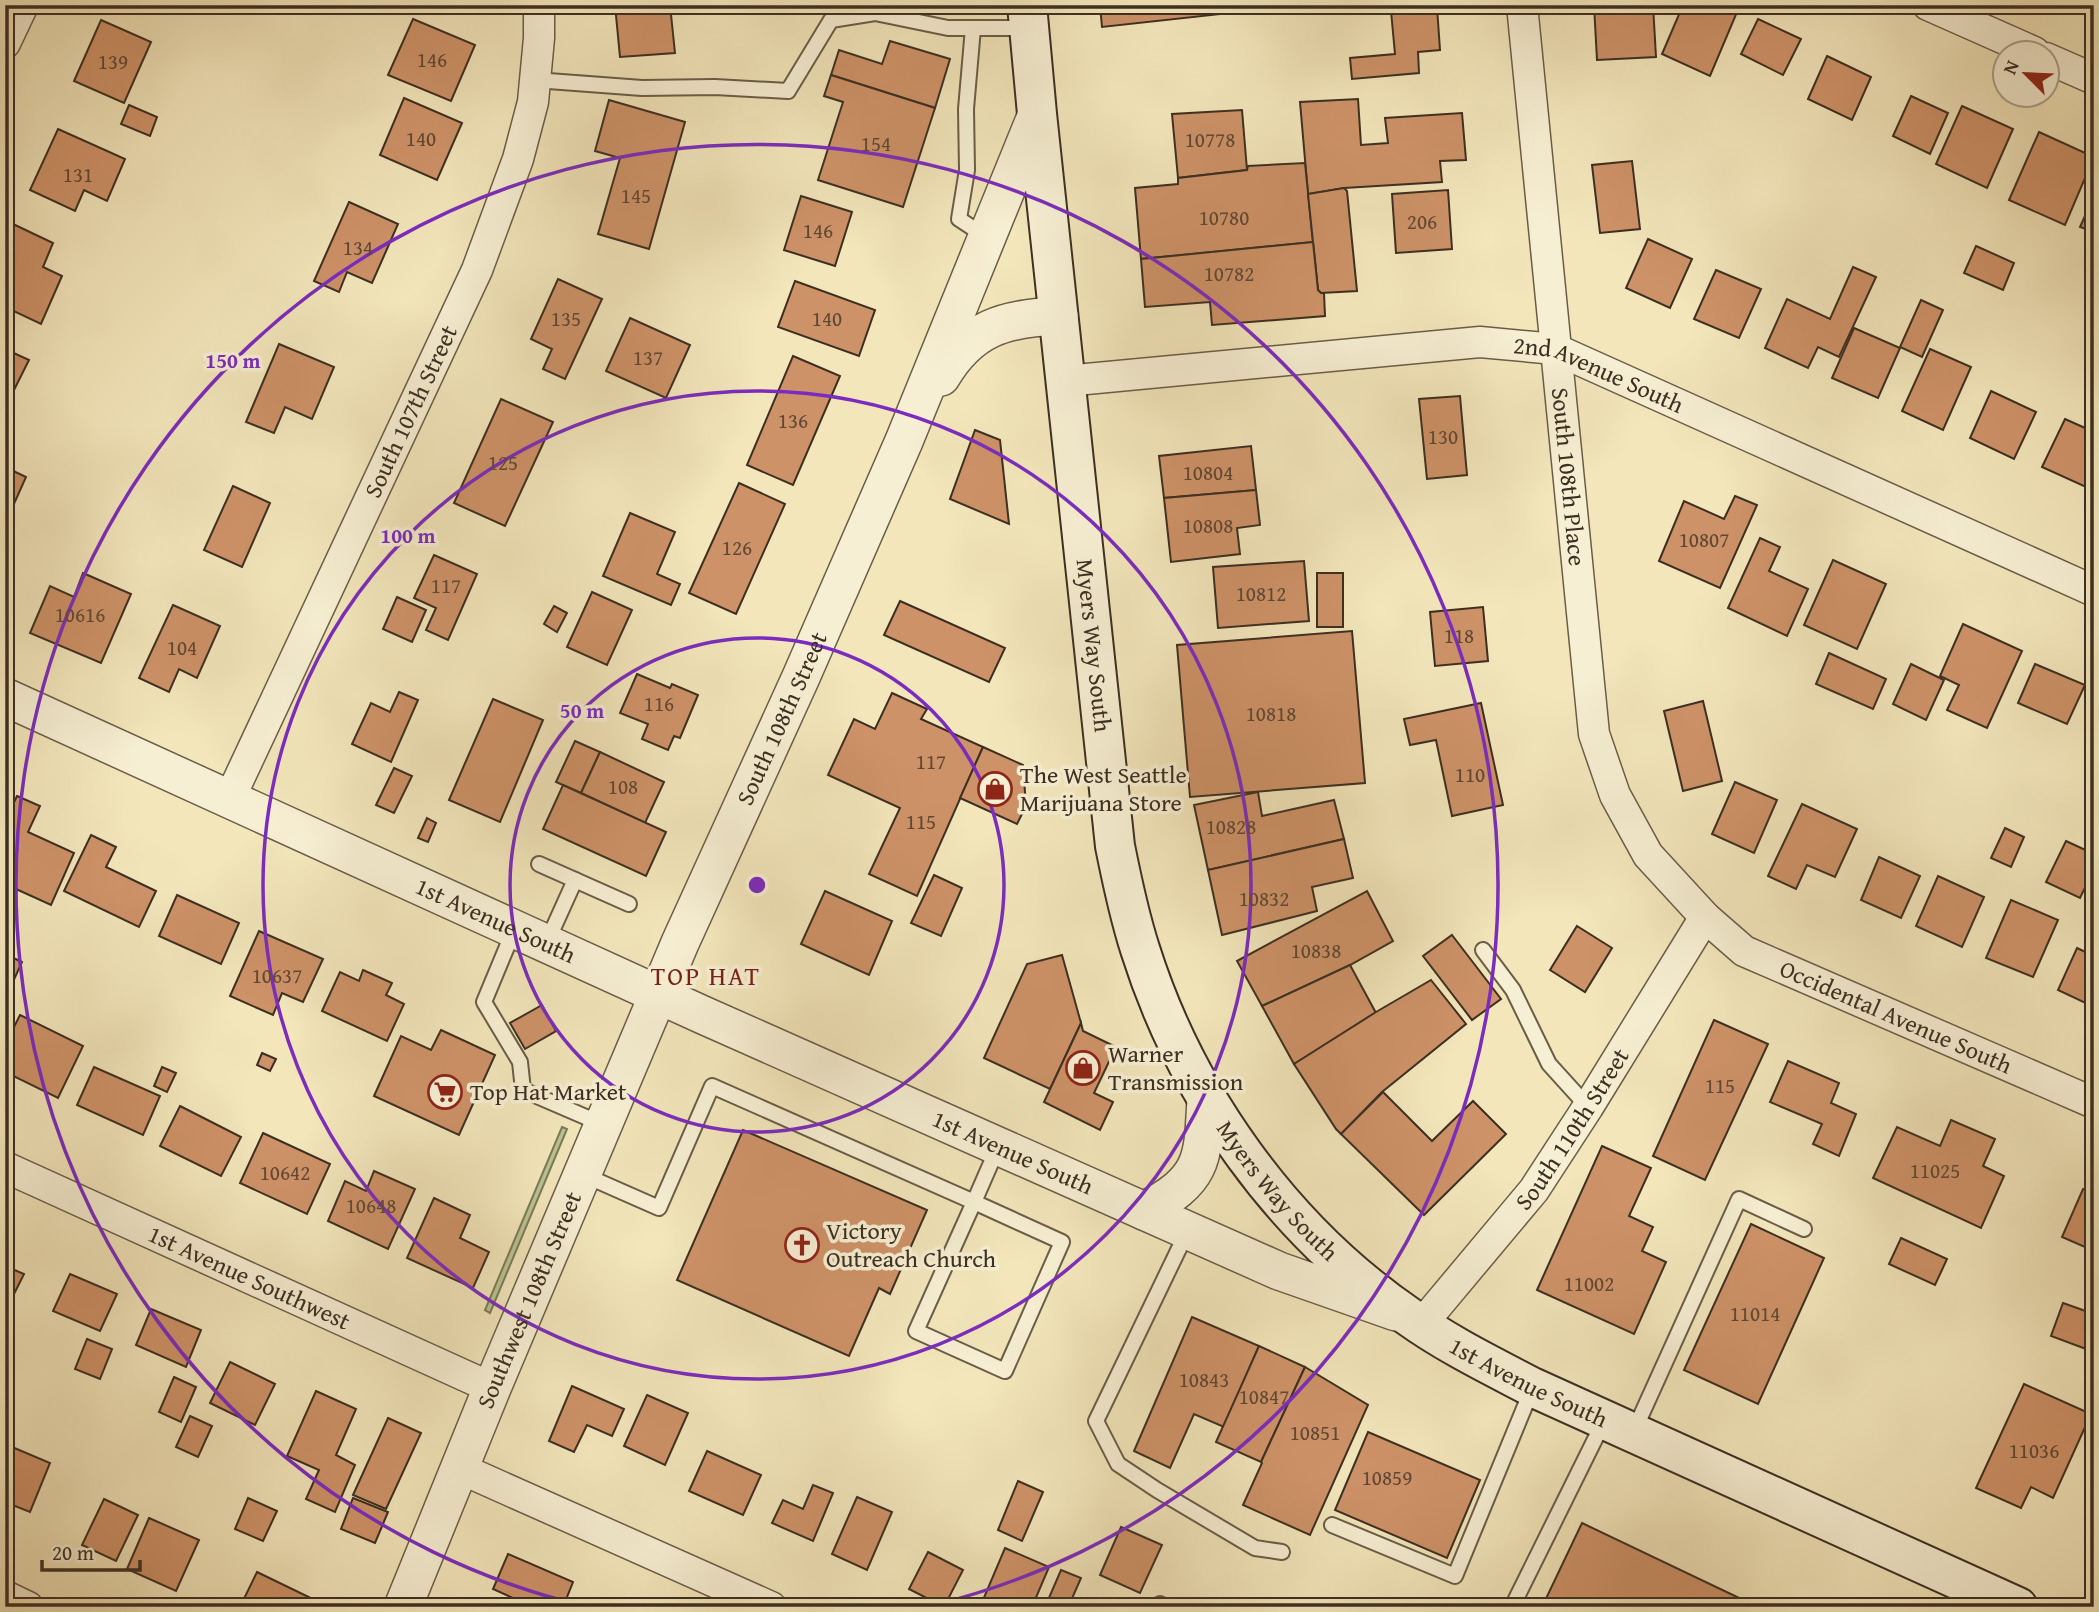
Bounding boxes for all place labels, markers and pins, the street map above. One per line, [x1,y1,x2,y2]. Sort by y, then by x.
place label: The West Seattle Marijuana Store [1020,757,1187,820]
shop icon: The West Seattle Marijuana Store [976,770,1014,808]
centre of rings [745,873,769,897]
place label: Warner Transmission [1108,1036,1244,1099]
shop icon: Warner Transmission [1064,1049,1102,1087]
supermarket icon: Top Hat Market [426,1073,464,1111]
place label: Top Hat Market [470,1074,627,1109]
place label: Victory Outreach Church [826,1213,997,1276]
church icon: Victory Outreach Church [783,1226,821,1264]

